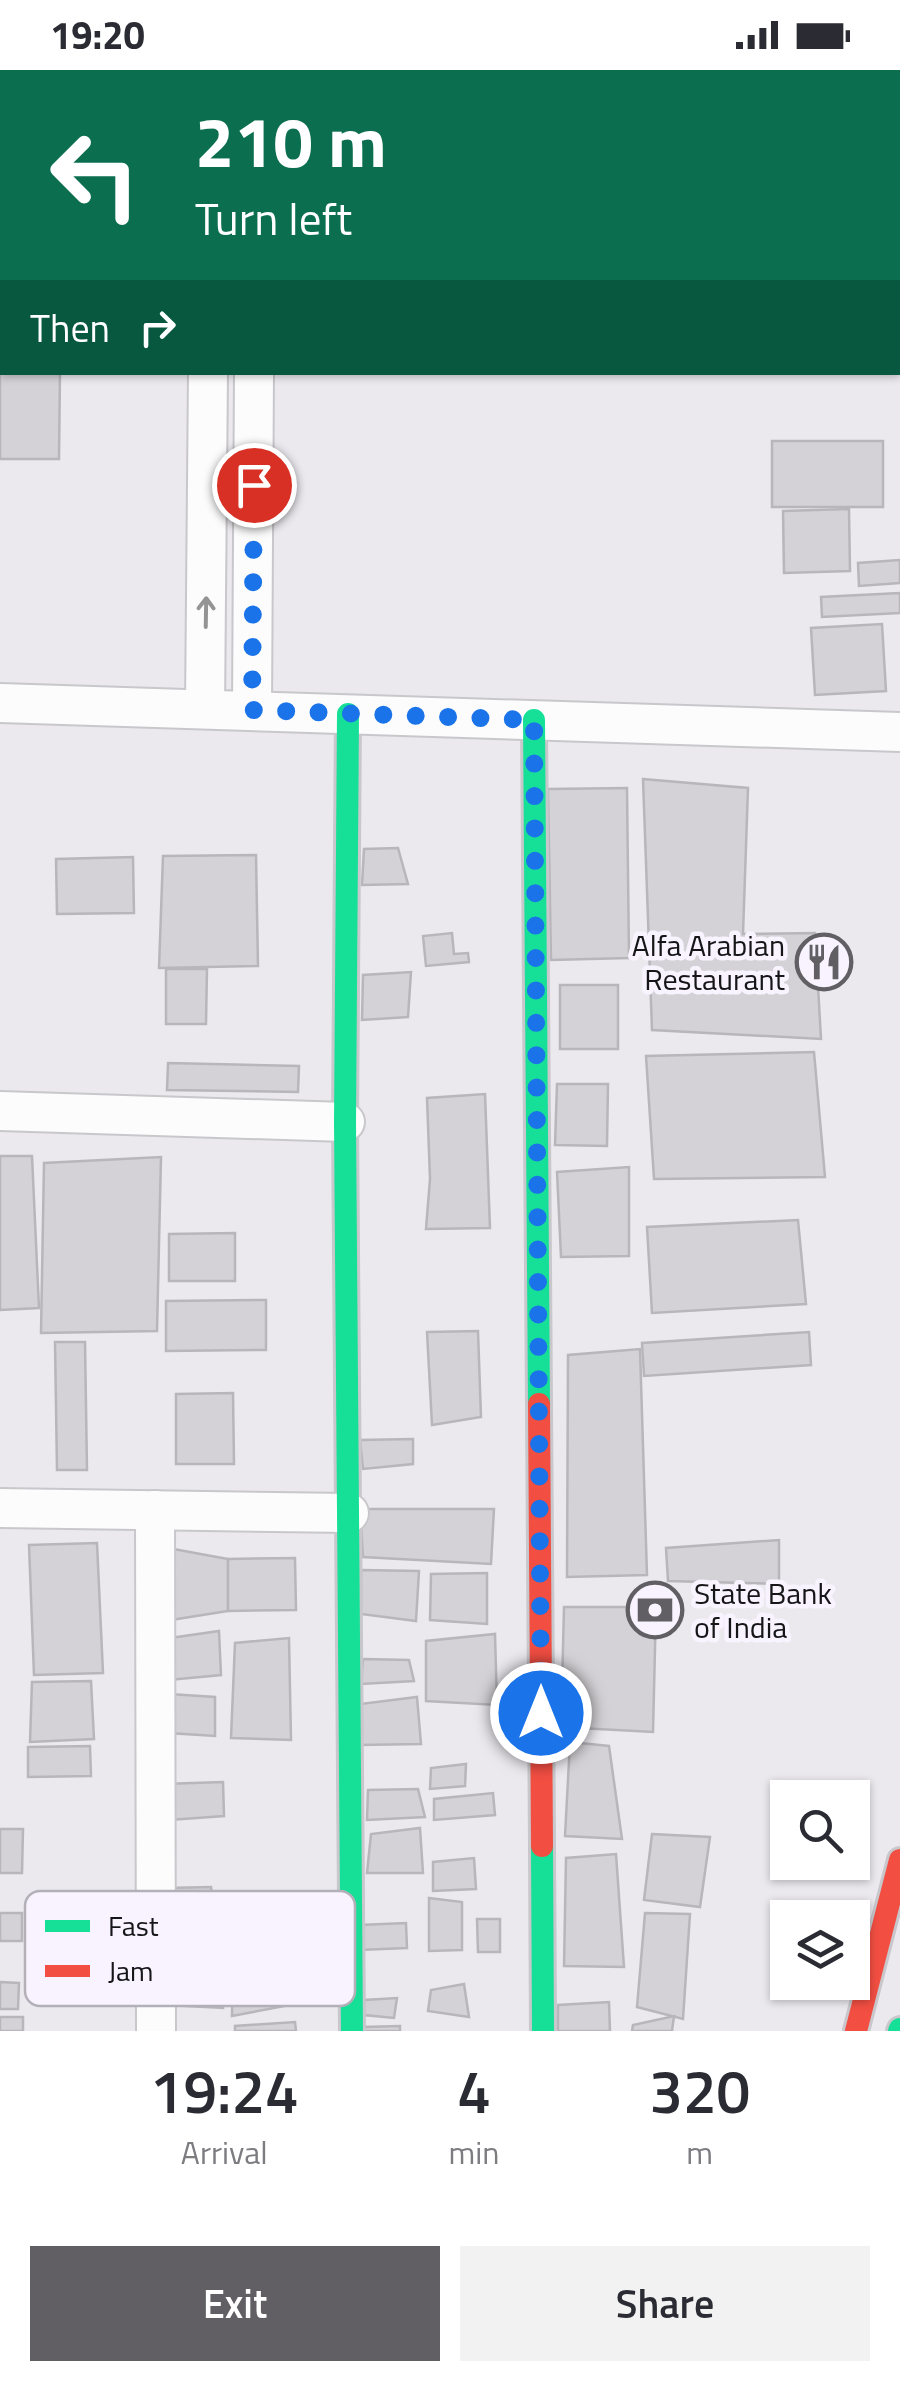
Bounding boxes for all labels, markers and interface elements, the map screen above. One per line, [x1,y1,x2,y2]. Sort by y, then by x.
text: 19:20 [50,6,145,64]
text: 210 m [195,88,387,194]
icon: left [30,110,160,240]
text: Turn left [195,184,352,252]
text: Then [30,299,110,357]
icon: right [130,300,185,355]
pin [212,443,297,528]
icon: arrive [227,458,282,513]
one-way arrow [196,596,216,628]
place label: Alfa Arabian Restaurant [632,922,785,1002]
restaurant icon: Alfa Arabian Restaurant [794,932,854,992]
place label: State Bank of India [694,1570,832,1650]
bank icon: State Bank of India [625,1580,685,1640]
position arrow [489,1661,593,1765]
map controls [770,1780,870,2000]
button: search [770,1780,870,1880]
legend [25,1891,355,2006]
button: layers [770,1900,870,2000]
text: Fast [108,1904,159,1947]
text: Jam [108,1949,154,1992]
text: 19:24 [150,2045,299,2136]
text: 4 [457,2045,491,2136]
text: 320 [649,2045,750,2136]
text: Arrival [181,2128,268,2176]
text: min [448,2128,499,2176]
text: m [686,2128,713,2176]
button: Exit [30,2246,440,2361]
button: Share [460,2246,870,2361]

